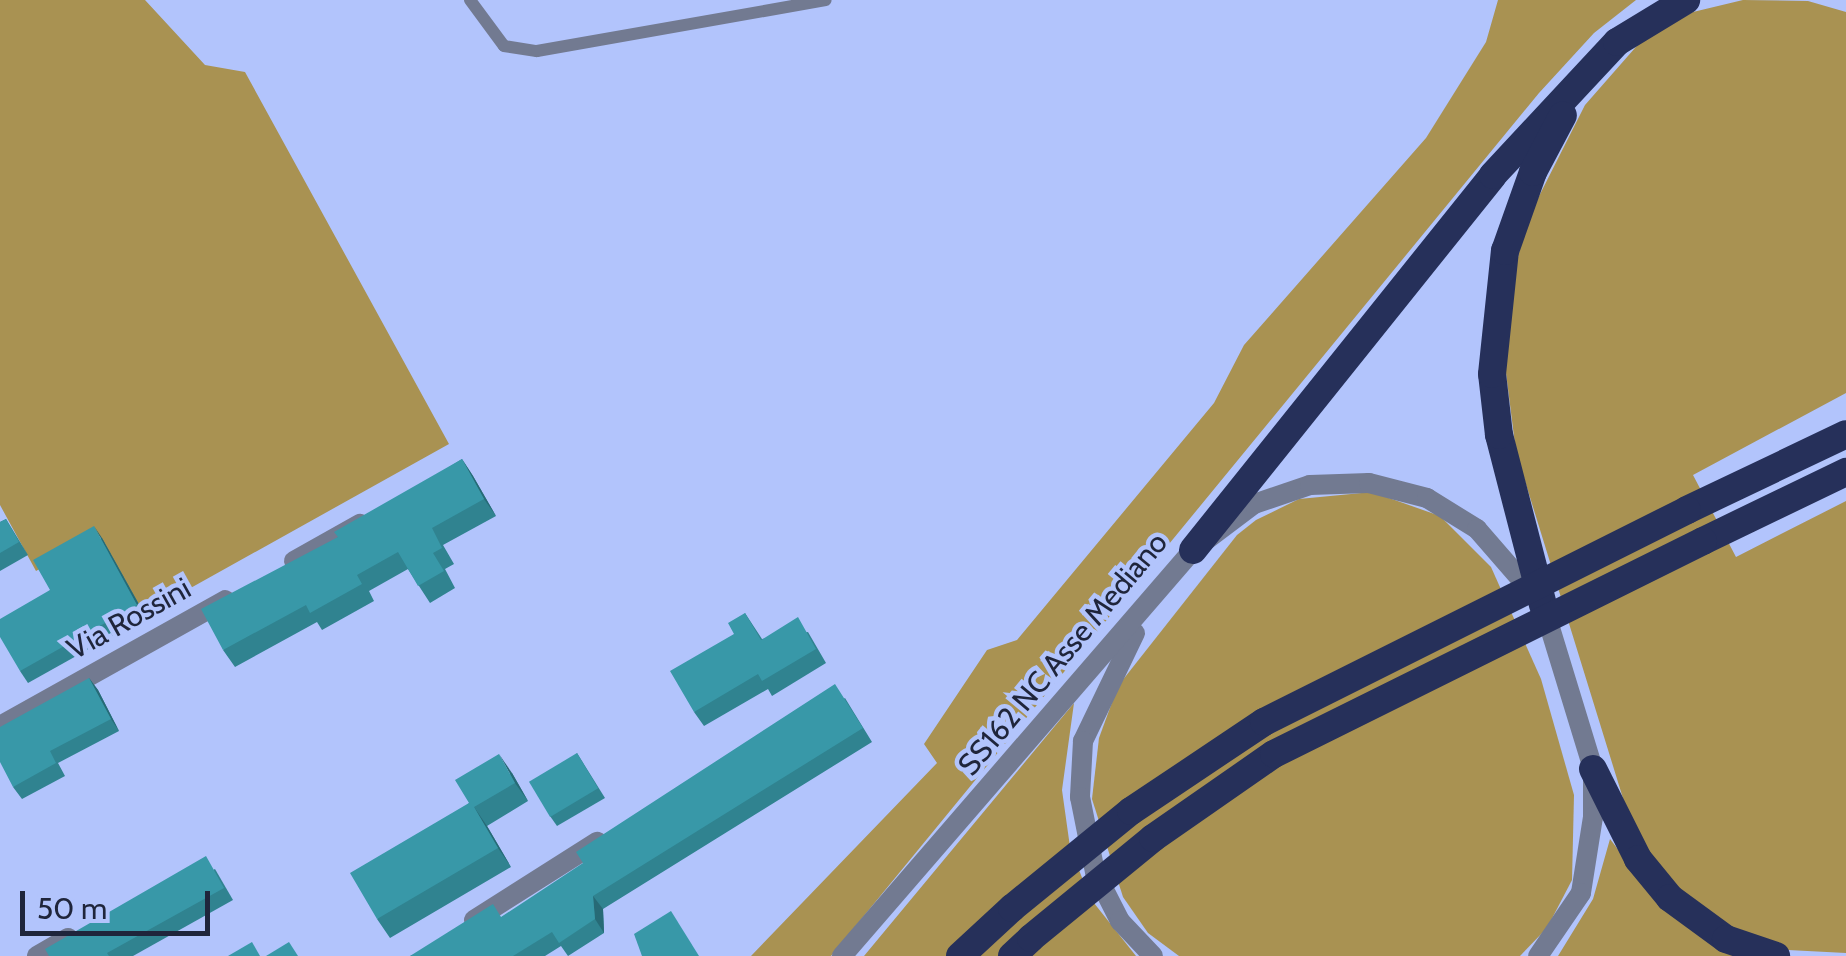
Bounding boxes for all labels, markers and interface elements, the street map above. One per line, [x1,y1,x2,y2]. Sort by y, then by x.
street label: SS162 NC Asse Mediano [951,525,1175,783]
street label: Via Rossini [61,570,197,668]
scale bar [25,871,215,933]
text: 50 m [37,890,107,927]

